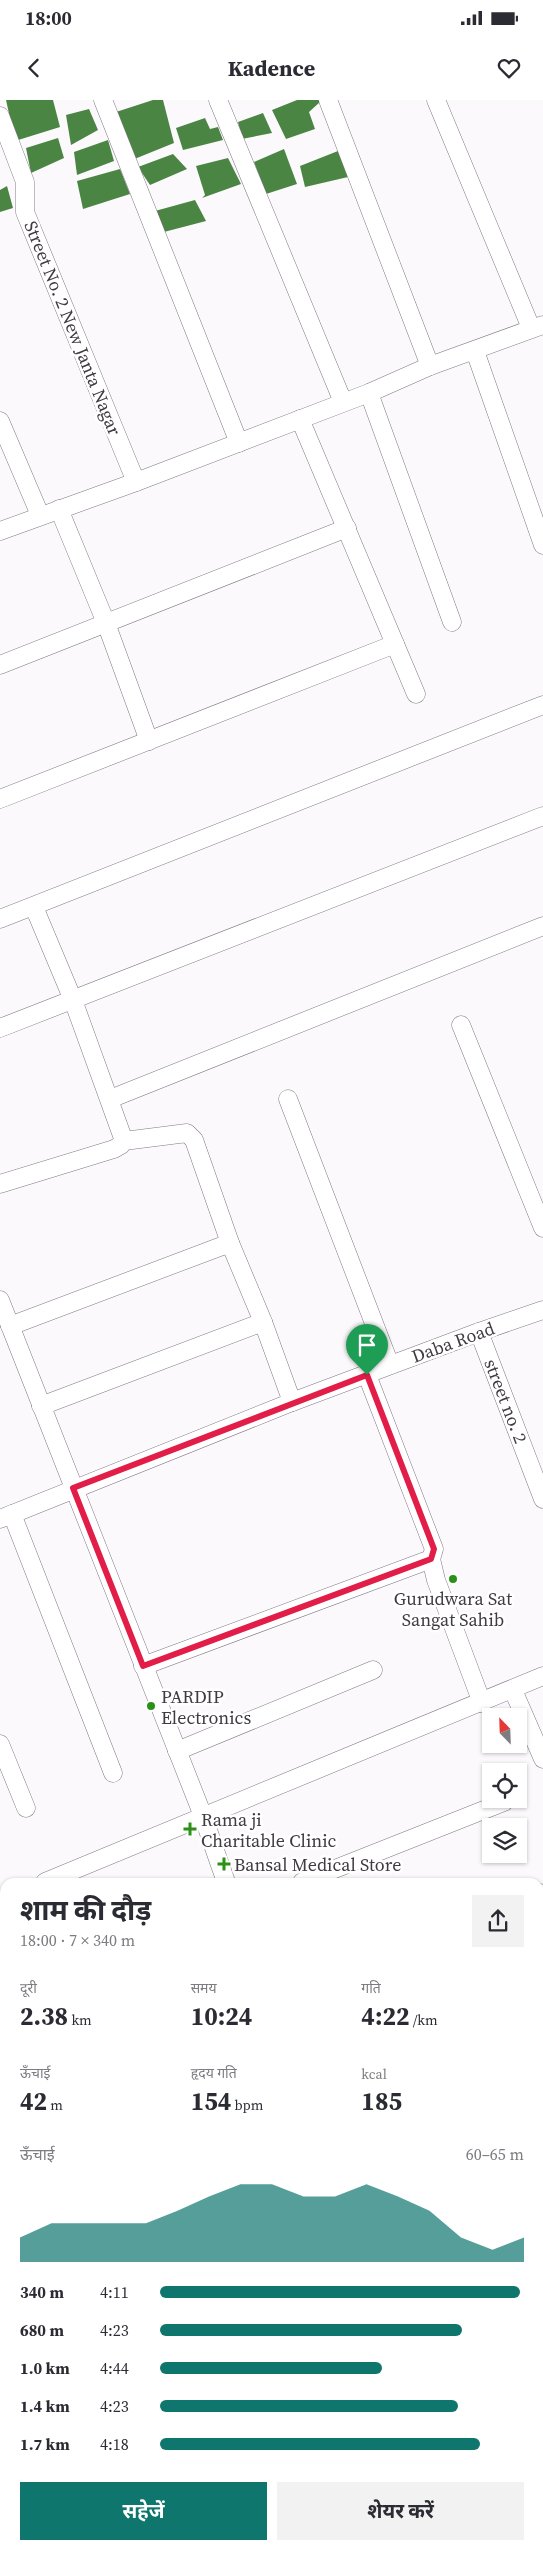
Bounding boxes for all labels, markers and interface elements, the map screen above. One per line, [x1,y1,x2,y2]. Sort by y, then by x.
text: 18:00 [25,5,72,31]
text: Kadence [228,53,315,83]
icon: back [20,54,48,82]
icon: heart [495,54,523,82]
street label: Street No. 2 New Janta Nagar [19,217,128,439]
street label: Daba Road [408,1315,498,1369]
pin [346,1324,388,1375]
icon: arrive [353,1331,381,1359]
street label: street no. 2 [478,1355,534,1447]
marker: Gurudwara Sat Sangat Sahib [447,1573,459,1585]
place label: Gurudwara Sat Sangat Sahib [394,1586,512,1632]
place label: PARDIP Electronics [161,1684,251,1730]
marker: PARDIP Electronics [145,1700,157,1712]
north arrow [482,1708,528,1752]
map controls [482,1708,527,1863]
button: locate [482,1763,527,1808]
place label: Rama ji Charitable Clinic [201,1807,337,1853]
button: layers [482,1818,527,1863]
marker: Rama ji Charitable Clinic [183,1822,197,1836]
place label: Bansal Medical Store [234,1852,401,1877]
marker: Bansal Medical Store [218,1858,230,1870]
text: शाम की दौड़ [20,1891,151,1929]
button: share [472,1895,524,1947]
text: 18:00 · 7 × 340 m [20,1929,135,1951]
text: दूरी [20,1978,37,1998]
text: समय [191,1978,217,1998]
text: गति [361,1978,381,1998]
text: 2.38 [20,1999,68,2033]
text: 10:24 [191,1999,252,2033]
text: 4:22 [361,1999,409,2033]
text: km [68,2010,92,2030]
text: /km [409,2010,438,2030]
text: ऊँचाई [20,2063,50,2083]
text: हृदय गति [191,2063,237,2083]
text: kcal [361,2064,387,2084]
text: 42 [20,2084,47,2118]
text: 154 [191,2084,231,2118]
text: 185 [361,2084,402,2118]
text: m [47,2095,63,2115]
text: bpm [231,2095,263,2115]
text: ऊँचाई [20,2143,55,2165]
text: 60–65 m [466,2143,524,2165]
text: 340 m [20,2281,64,2303]
text: 4:11 [100,2281,129,2303]
text: 680 m [20,2319,64,2341]
text: 4:23 [100,2319,129,2341]
text: 1.0 km [20,2357,70,2379]
text: 4:44 [100,2357,129,2379]
text: 1.4 km [20,2395,70,2417]
text: 4:23 [100,2395,129,2417]
text: 1.7 km [20,2433,70,2455]
text: 4:18 [100,2433,129,2455]
button: सहेजें [20,2482,267,2540]
button: शेयर करें [277,2482,524,2540]

